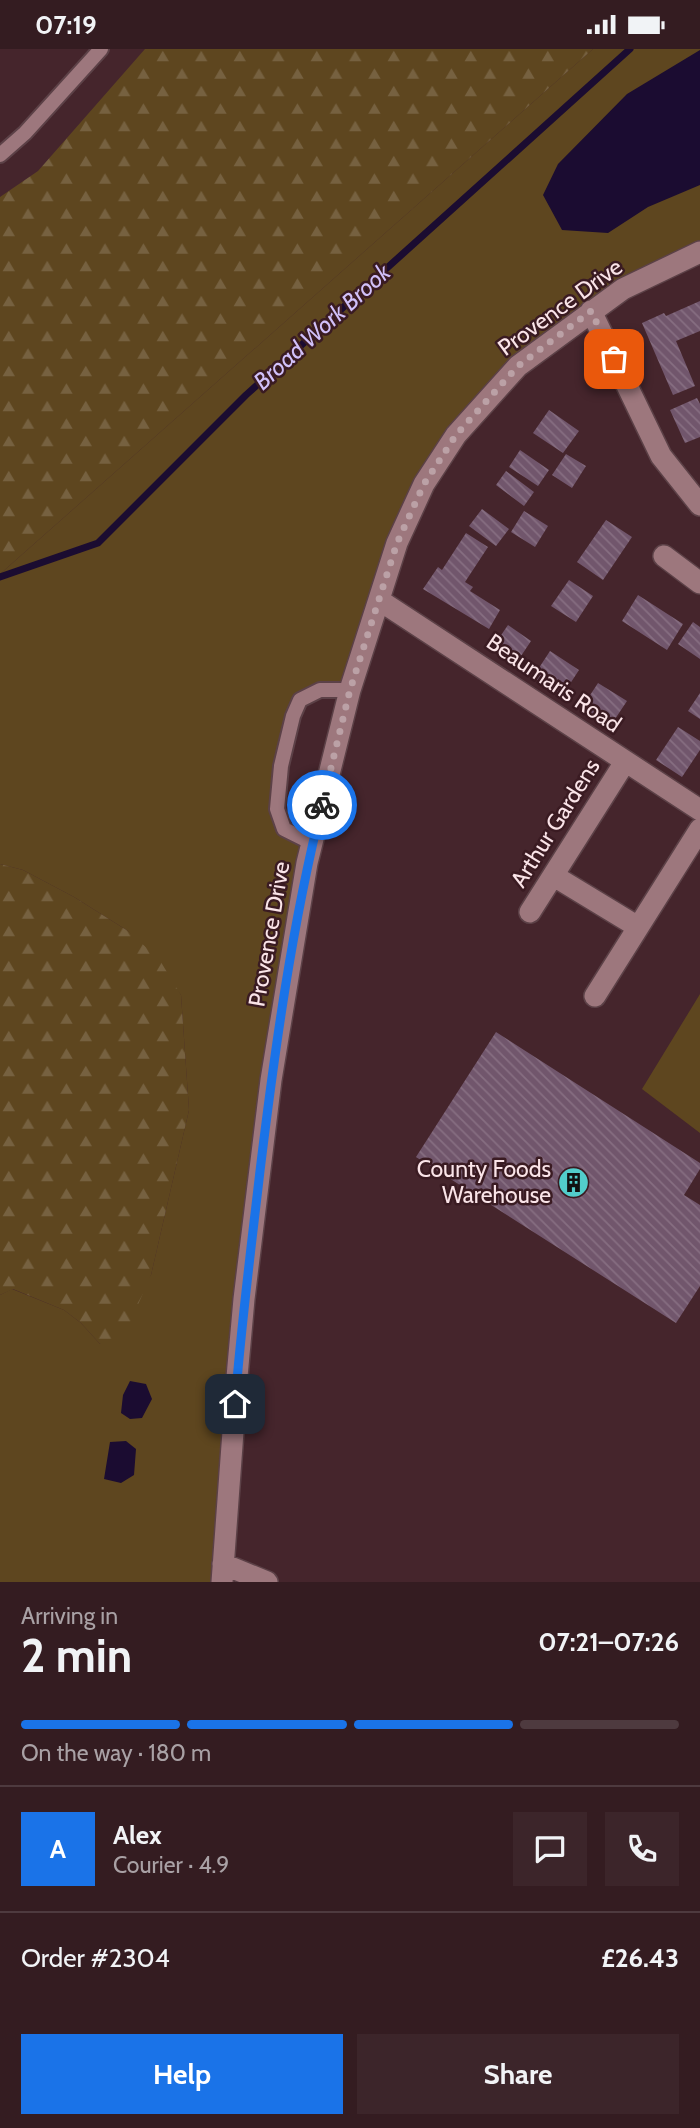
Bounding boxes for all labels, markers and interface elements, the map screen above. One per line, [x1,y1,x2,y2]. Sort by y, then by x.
text: 07:19 [35,9,97,41]
street label: Provence Drive [492,252,628,362]
water label: Broad Work Brook [247,257,397,396]
pin [584,329,644,389]
icon: bag [595,340,633,378]
street label: Beaumaris Road [481,628,627,738]
street label: Arthur Gardens [504,753,606,893]
courier [287,770,357,840]
icon: bike [303,786,341,824]
street label: Provence Drive [242,859,296,1009]
place label: County Foods Warehouse [417,1155,551,1209]
building icon: County Foods Warehouse [557,1165,591,1199]
pin [205,1374,265,1434]
icon: home [216,1385,254,1423]
text: Arriving in [21,1602,118,1630]
text: 07:21–07:26 [538,1626,679,1658]
text: 2 min [21,1628,132,1684]
text: On the way · 180 m [21,1739,211,1767]
button: chat [513,1812,587,1886]
button: phone [605,1812,679,1886]
text: Alex [113,1819,162,1851]
text: A [50,1833,66,1865]
text: Courier · 4.9 [113,1851,229,1879]
text: Order #2304 [21,1942,170,1974]
text: £26.43 [601,1942,679,1974]
button: Help [21,2034,343,2114]
button: Share [357,2034,679,2114]

